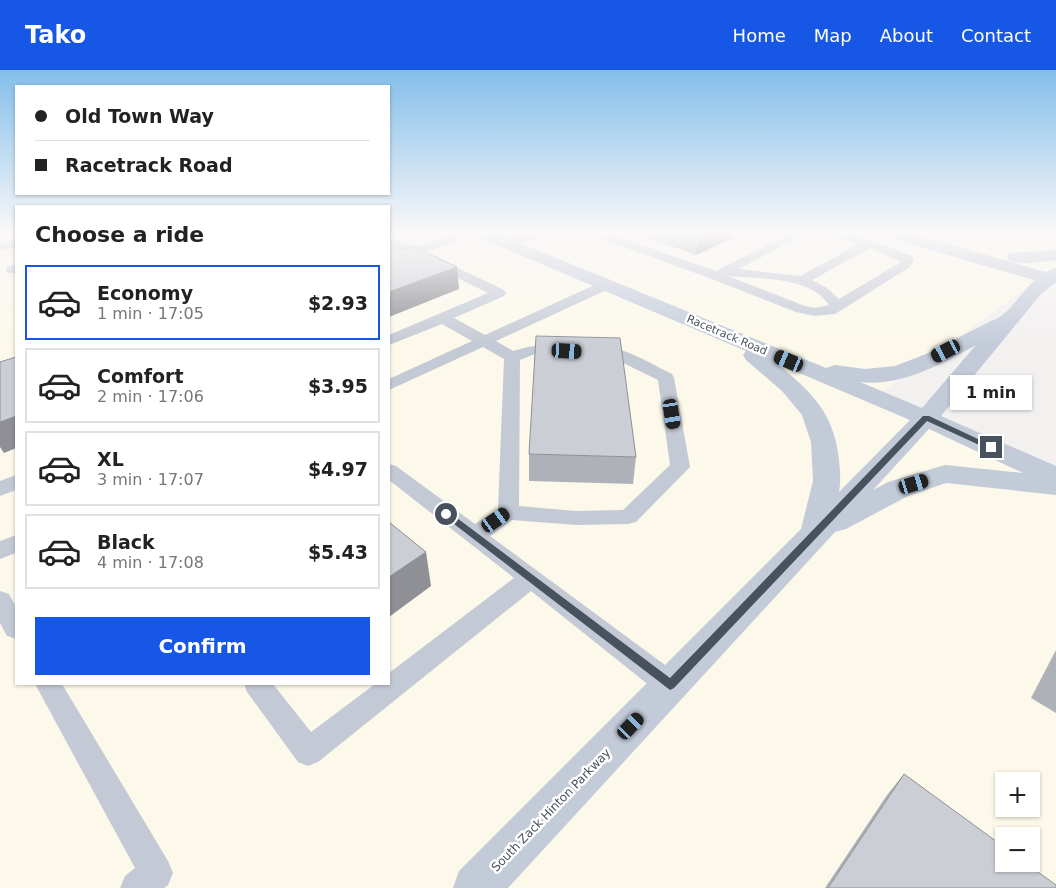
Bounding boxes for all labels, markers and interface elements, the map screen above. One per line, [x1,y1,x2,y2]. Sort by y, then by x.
text: Tako [25,21,86,49]
text: Home [733,25,786,46]
text: Map [814,25,852,46]
text: About [880,25,933,46]
text: Contact [961,25,1031,46]
text: Old Town Way [65,105,214,127]
text: Racetrack Road [65,154,233,176]
text: Choose a ride [35,222,204,247]
icon: car [37,280,82,325]
text: Economy [97,282,193,304]
text: $2.93 [308,292,368,314]
text: 1 min · 17:05 [97,304,204,323]
street label: Racetrack Road [685,312,769,358]
car [929,338,962,364]
car [551,343,582,359]
car [772,348,805,374]
icon: car [37,363,82,408]
text: Comfort [97,365,184,387]
callout: 1 min [950,374,1032,410]
text: $3.95 [308,375,368,397]
text: 1 min [966,383,1016,402]
text: 2 min · 17:06 [97,387,204,406]
car [662,398,681,430]
route end [980,436,1002,458]
icon: car [37,446,82,491]
text: XL [97,448,124,470]
text: $4.97 [308,458,368,480]
text: 3 min · 17:07 [97,470,204,489]
car [897,472,930,496]
route start [435,503,457,525]
car [479,505,512,535]
icon: car [37,529,82,574]
text: Black [97,531,155,553]
text: $5.43 [308,541,368,563]
text: 4 min · 17:08 [97,553,204,572]
button: Confirm [35,617,370,675]
car [615,710,646,742]
street label: South Zack Hinton Parkway [489,746,613,874]
map controls [995,772,1040,872]
button: + [995,772,1040,817]
button: − [995,827,1040,872]

